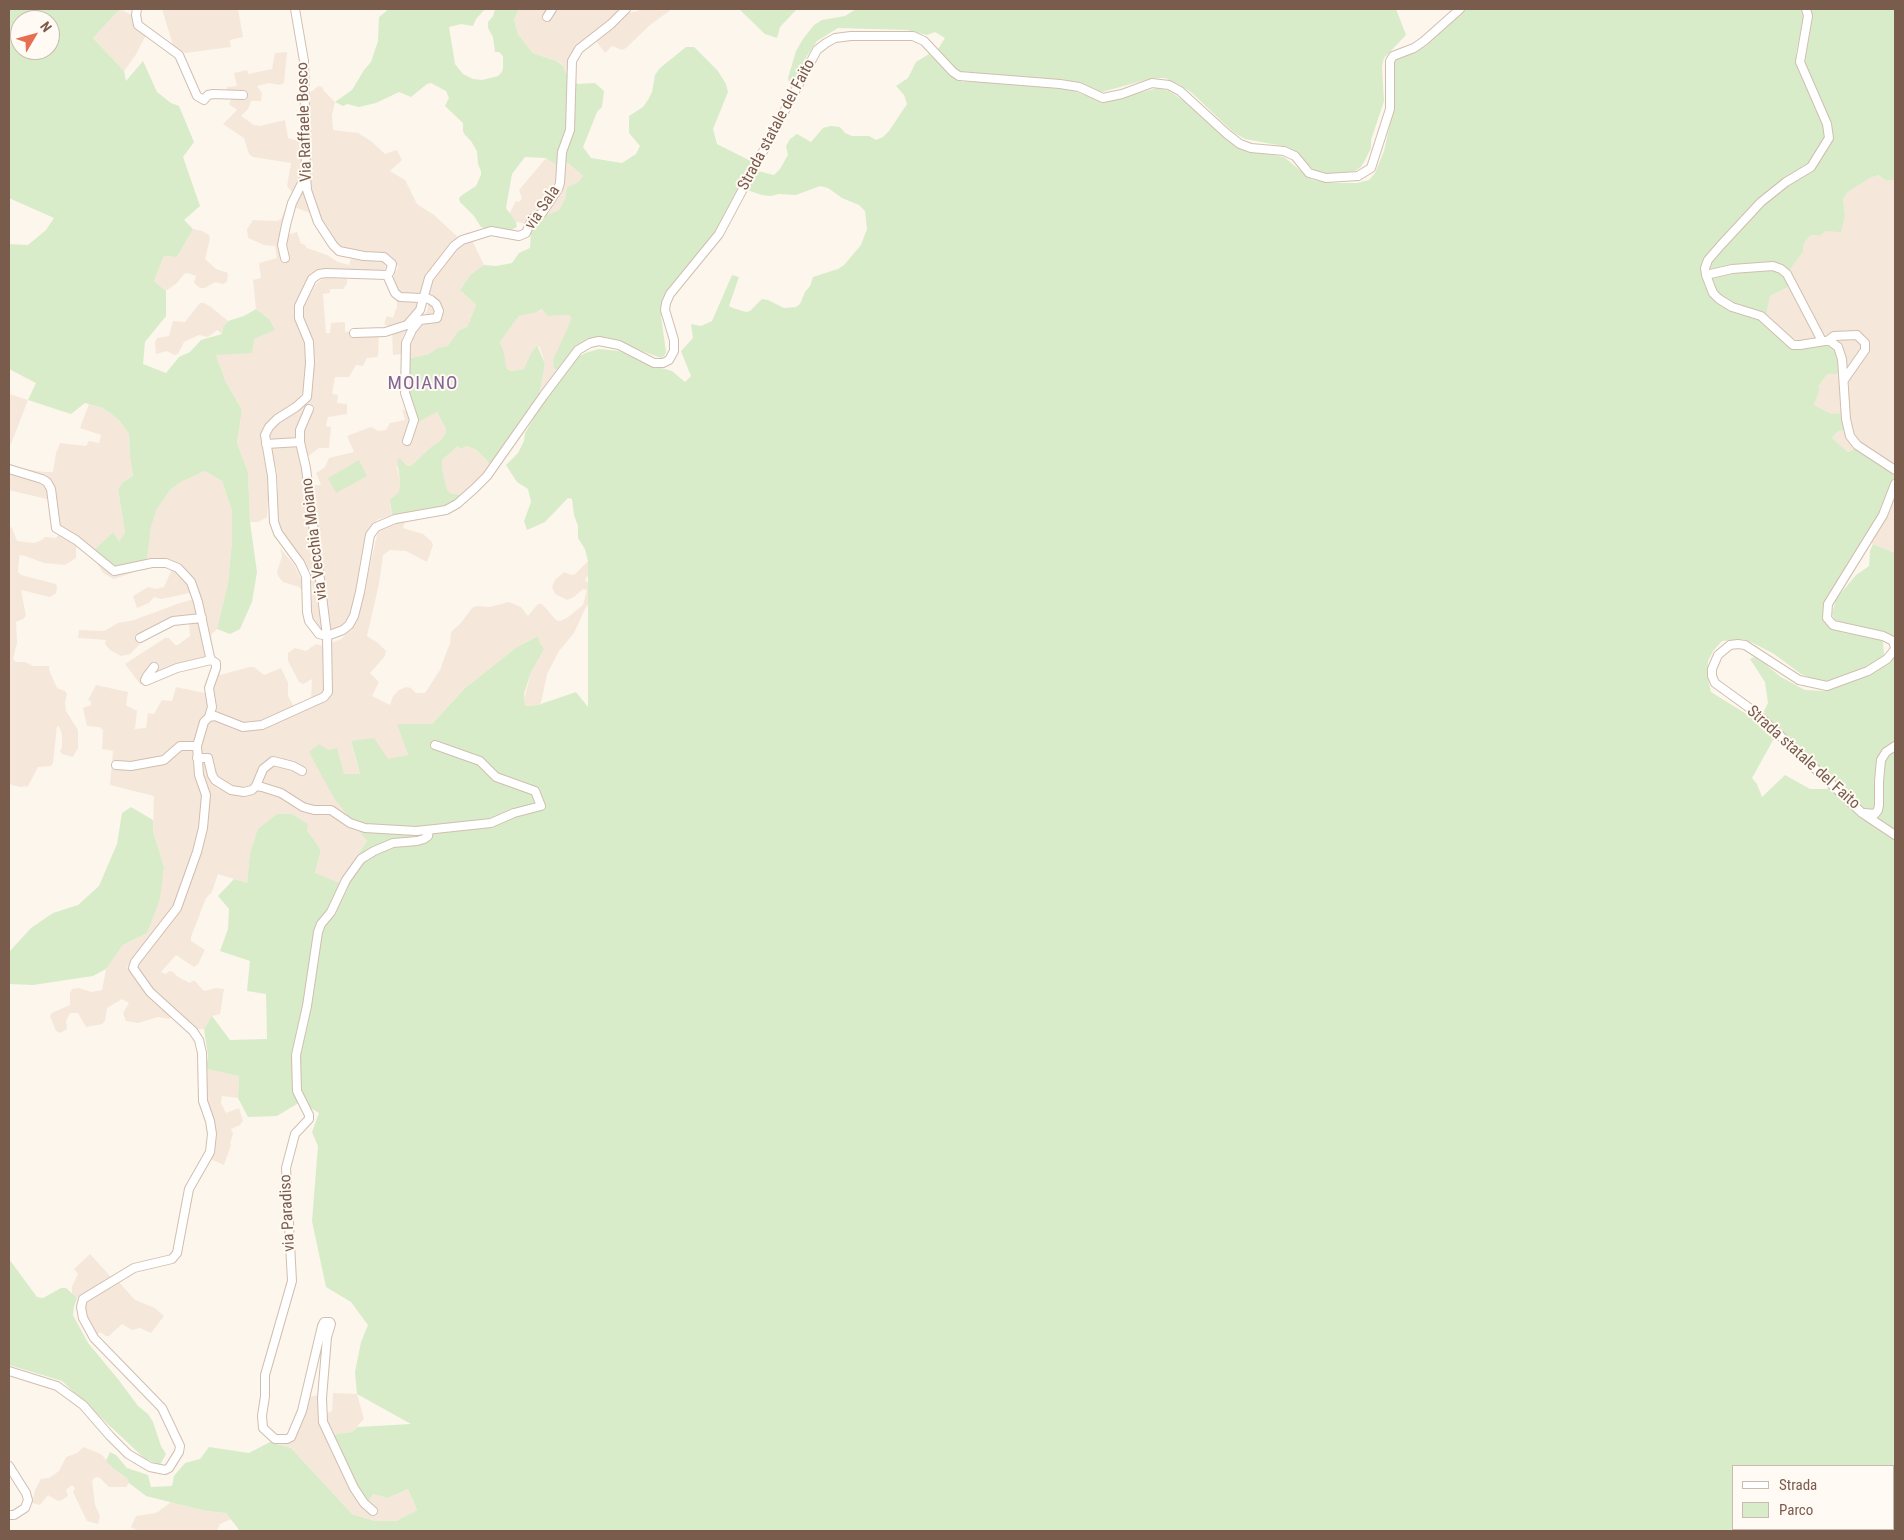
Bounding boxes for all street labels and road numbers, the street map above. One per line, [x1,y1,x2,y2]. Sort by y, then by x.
street label: Strada statale del Faito [734,56,820,194]
street label: Via Raffaele Bosco [293,62,317,182]
street label: via Sala [521,182,565,234]
street label: via Vecchia Moiano [298,477,332,601]
street label: Strada statale del Faito [1742,702,1864,814]
street label: via Paradiso [276,1174,300,1252]

